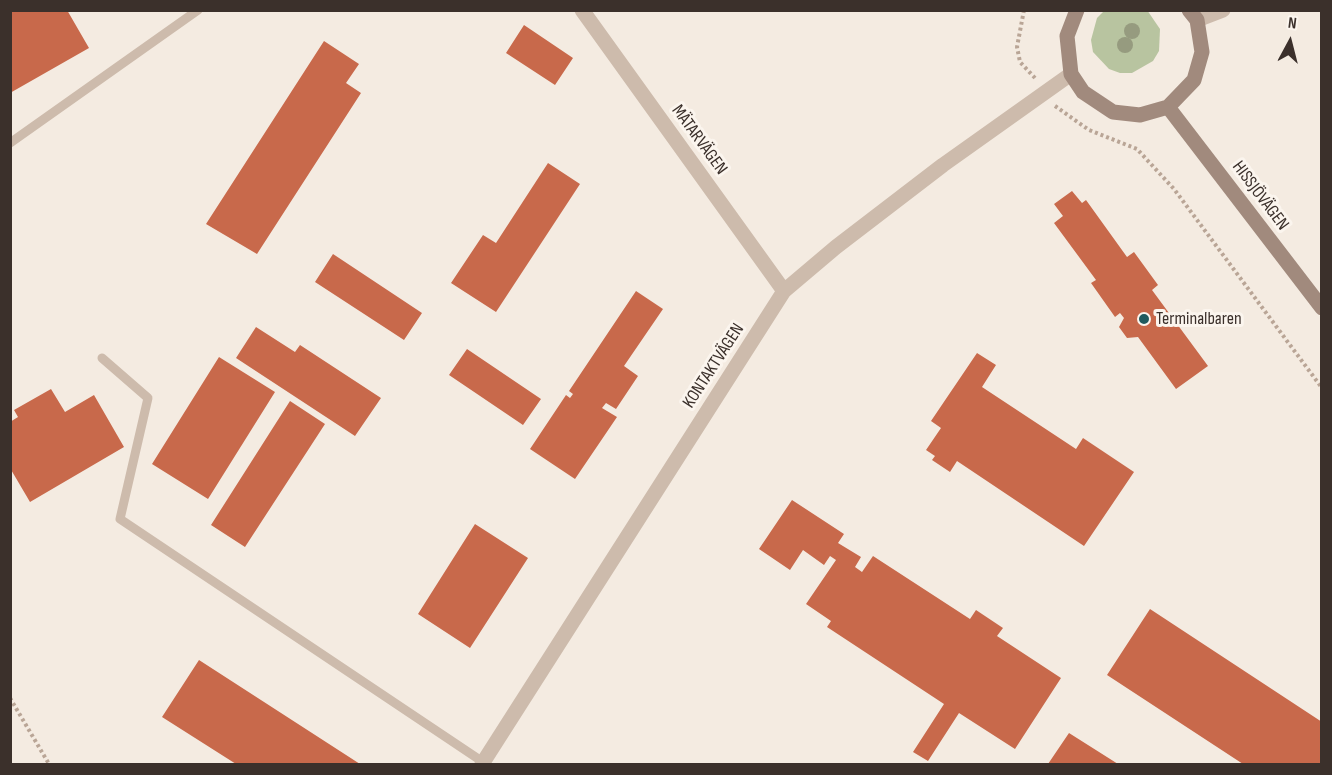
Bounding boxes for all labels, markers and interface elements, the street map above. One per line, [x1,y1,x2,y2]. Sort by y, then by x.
north arrow [1260,12,1320,72]
text: N [1287,14,1298,34]
street label: MÄTARVÄGEN [666,101,732,179]
street label: HISSJÖVÄGEN [1227,157,1293,235]
place label: Terminalbaren [1156,308,1242,330]
marker: Terminalbaren [1137,312,1151,326]
street label: KONTAKTVÄGEN [679,320,749,412]

